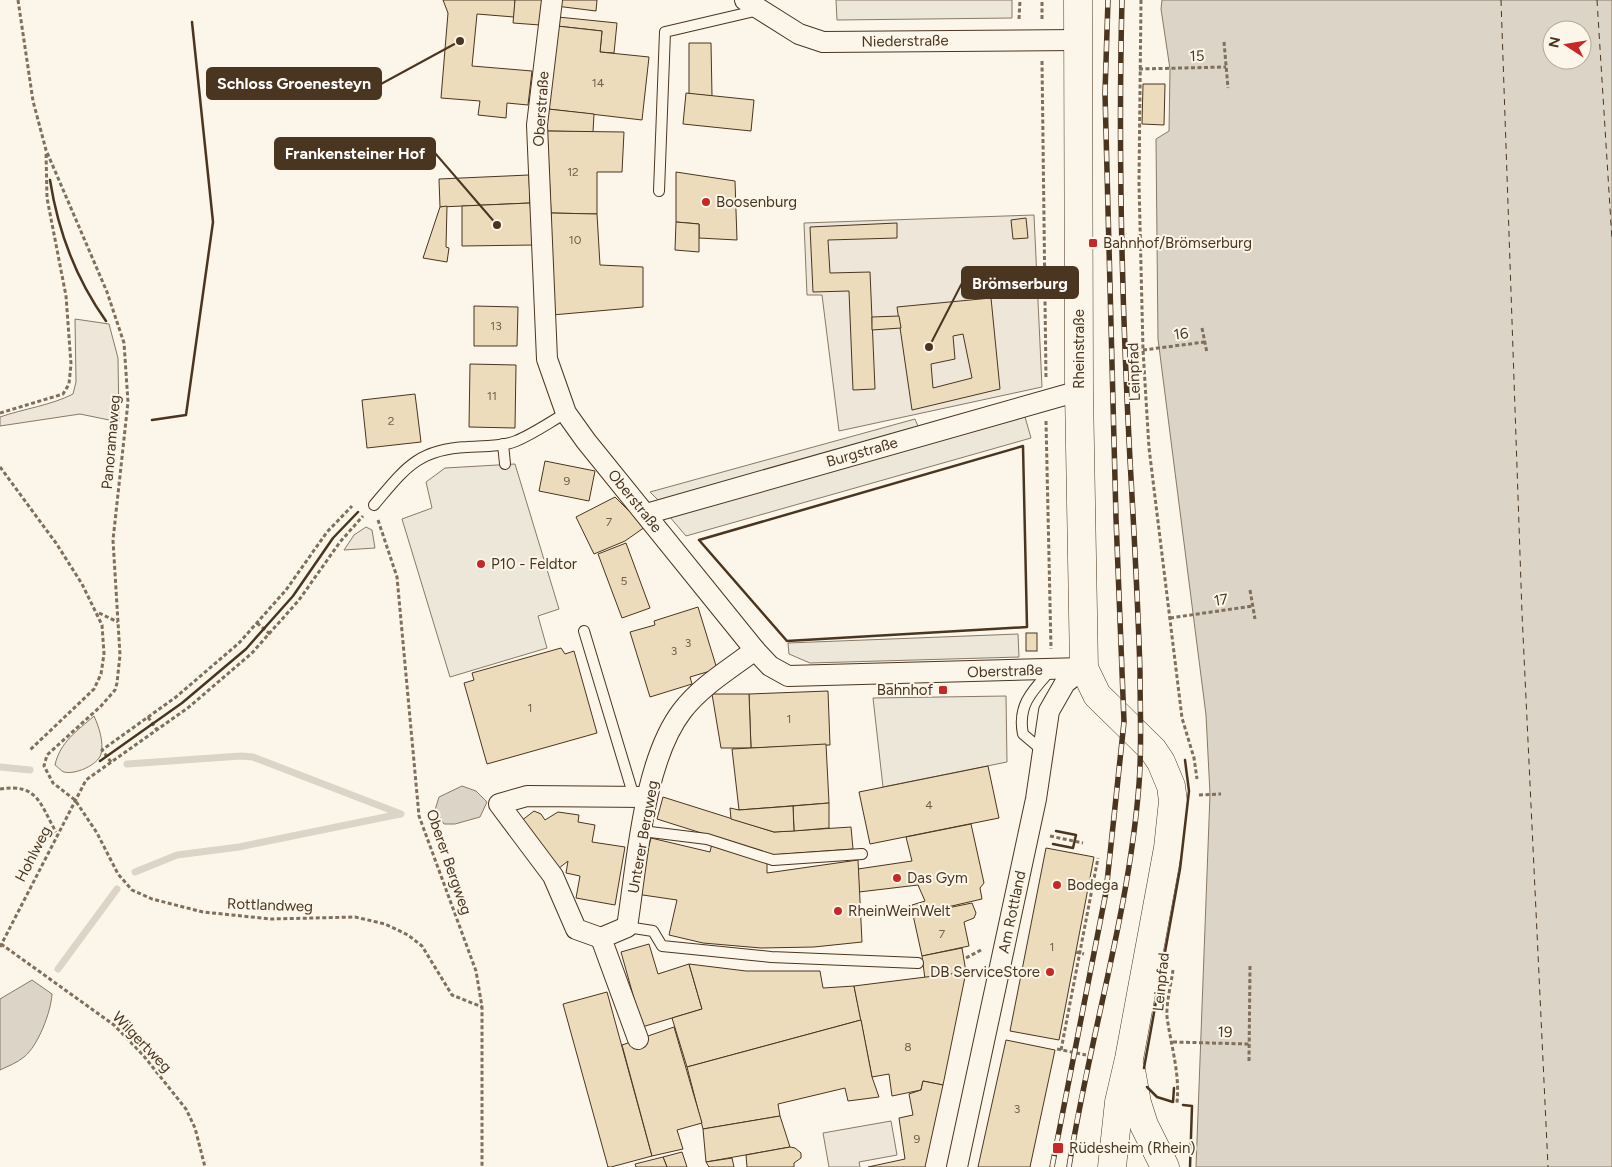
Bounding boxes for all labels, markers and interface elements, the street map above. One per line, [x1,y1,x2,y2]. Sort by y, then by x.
north arrow [1542,20,1592,70]
street label: Niederstraße [861,31,949,51]
text: N [1545,35,1564,49]
street label: 15 [1189,47,1205,65]
callout: Schloss Groenesteyn [207,68,381,99]
street label: Oberstraße [529,71,553,147]
text: Schloss Groenesteyn [217,74,371,93]
house number: 14 [592,76,605,90]
callout: Frankensteiner Hof [275,138,435,169]
text: Frankensteiner Hof [285,144,426,163]
house number: 12 [567,165,579,179]
place label: Boosenburg [716,193,797,211]
marker: Boosenburg [700,196,712,208]
house number: 10 [569,233,582,247]
place label: Bahnhof/Brömserburg [1103,234,1252,252]
marker: Bahnhof/Brömserburg [1087,237,1099,249]
callout: Brömserburg [962,267,1078,298]
text: Brömserburg [972,274,1068,293]
street label: Rheinstraße [1070,309,1088,389]
house number: 13 [490,319,502,333]
street label: 16 [1173,324,1190,344]
street label: Leinpfad [1124,342,1144,402]
house number: 11 [487,389,497,403]
street label: Panoramaweg [98,394,124,490]
house number: 2 [388,414,394,428]
street label: Burgstraße [824,433,900,471]
street label: Oberstraße [604,466,666,536]
house number: 9 [564,474,571,488]
house number: 7 [606,515,613,529]
place label: P10 - Feldtor [491,555,577,573]
marker: P10 - Feldtor [475,558,487,570]
house number: 5 [621,574,628,588]
street label: 17 [1213,590,1229,610]
house number: 3 [685,636,691,650]
house number: 3 [671,644,677,658]
street label: Oberstraße [967,661,1043,681]
place label: Bahnhof [877,681,933,699]
marker: Bahnhof [937,684,949,696]
house number: 1 [528,701,532,715]
house number: 1 [787,712,791,726]
street label: Unterer Bergweg [624,779,662,895]
house number: 4 [925,798,933,812]
street label: Oberer Bergweg [423,807,475,917]
street label: Hohlweg [11,823,55,885]
place label: Das Gym [907,869,968,887]
street label: Am Rottland [994,869,1030,955]
marker: Das Gym [891,872,903,884]
place label: Bodega [1067,876,1118,894]
marker: Bodega [1051,879,1063,891]
street label: Rottlandweg [227,895,313,915]
place label: RheinWeinWelt [848,902,951,920]
marker: RheinWeinWelt [832,905,844,917]
house number: 7 [939,927,946,941]
house number: 1 [1050,940,1054,954]
street label: Leinpfad [1149,952,1173,1012]
place label: DB ServiceStore [930,963,1040,981]
marker: DB ServiceStore [1044,966,1056,978]
street label: Wilgertweg [109,1008,175,1076]
street label: 19 [1217,1023,1233,1041]
house number: 8 [904,1040,912,1054]
house number: 3 [1014,1102,1020,1116]
house number: 9 [914,1132,921,1146]
place label: Rüdesheim (Rhein) [1069,1139,1196,1157]
marker: Rüdesheim (Rhein) [1051,1141,1065,1155]

